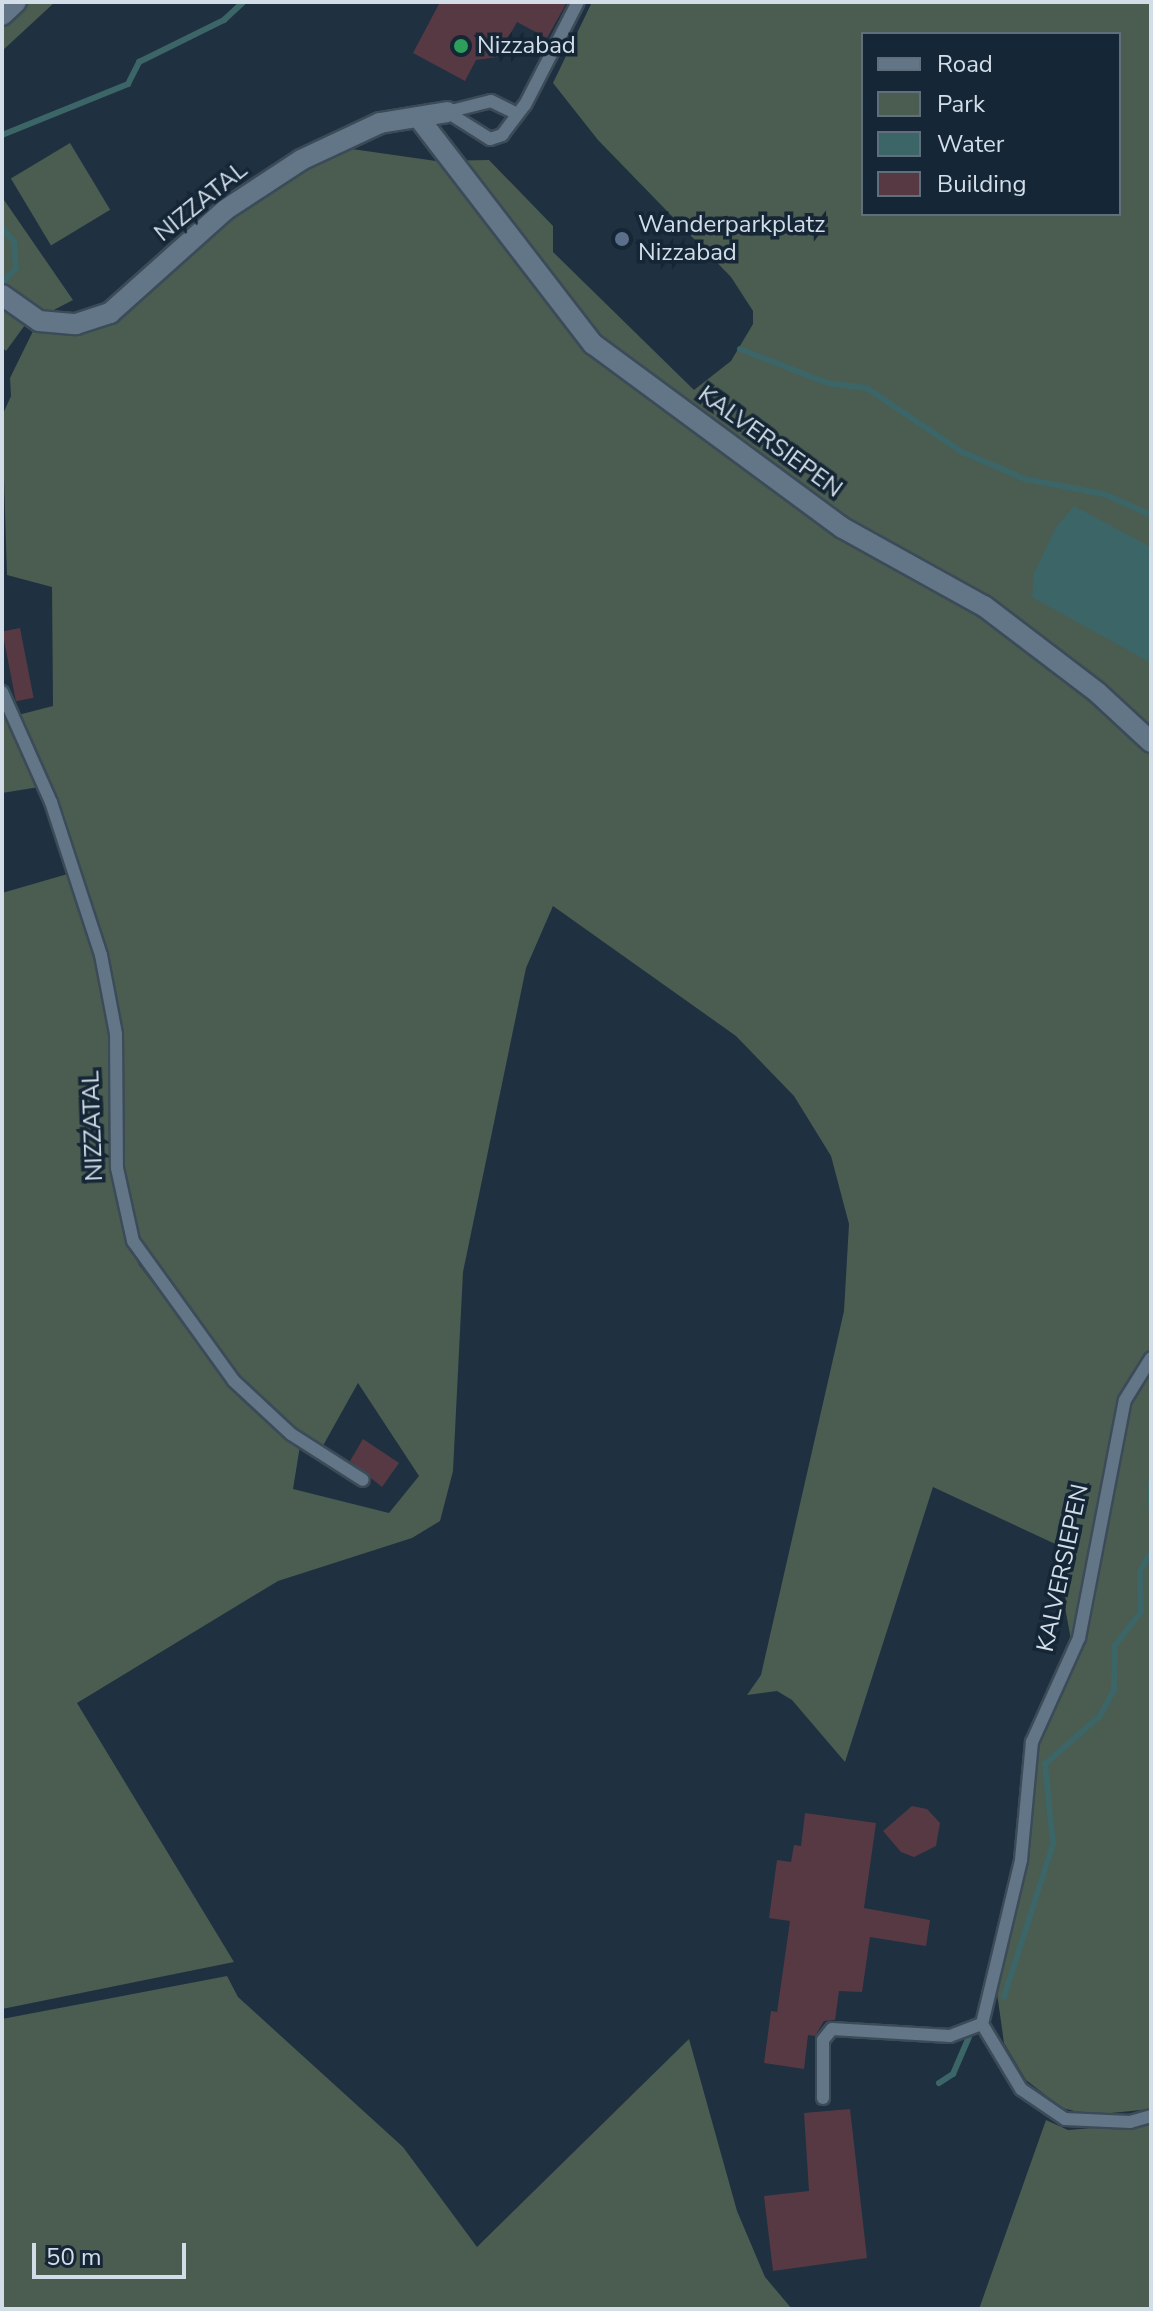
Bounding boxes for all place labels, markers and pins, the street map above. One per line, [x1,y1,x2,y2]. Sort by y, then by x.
place label: Nizzabad [477,32,576,60]
marker: Nizzabad [452,37,470,55]
place label: Wanderparkplatz Nizzabad [638,211,825,267]
marker: Wanderparkplatz Nizzabad [613,230,631,248]

